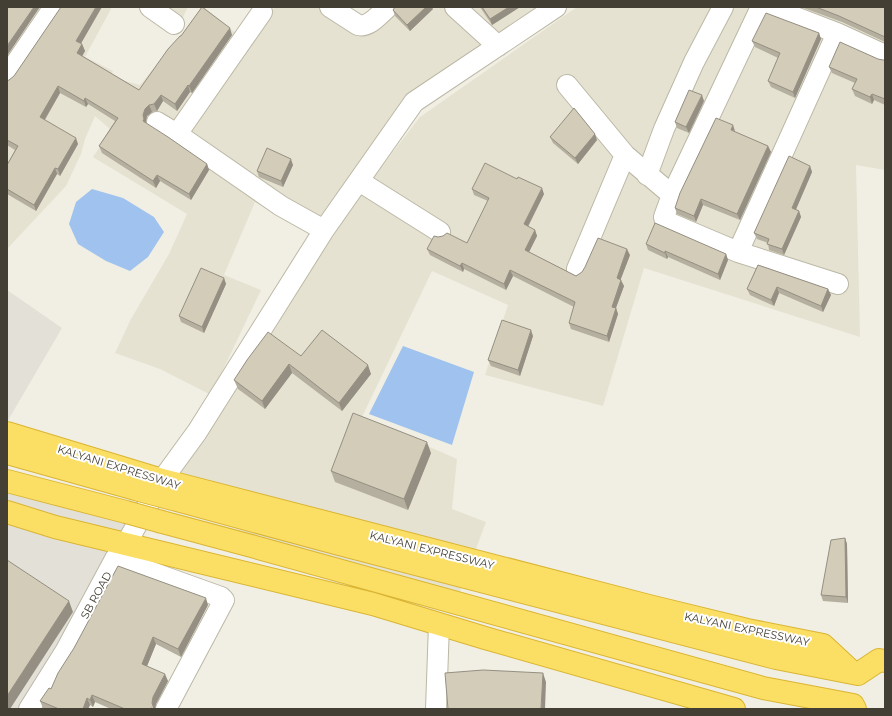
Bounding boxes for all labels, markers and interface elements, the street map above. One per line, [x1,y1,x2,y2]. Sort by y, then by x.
street label: KALYANI EXPRESSWAY [56,442,182,492]
street label: KALYANI EXPRESSWAY [368,528,496,572]
street label: SB ROAD [77,569,115,621]
street label: KALYANI EXPRESSWAY [683,609,811,649]

